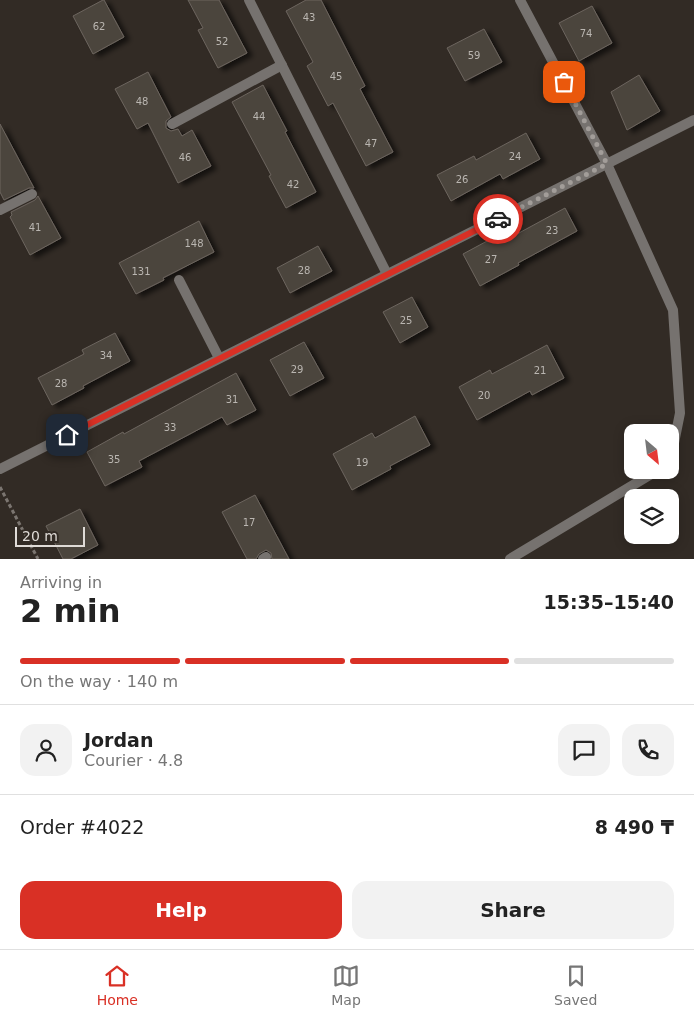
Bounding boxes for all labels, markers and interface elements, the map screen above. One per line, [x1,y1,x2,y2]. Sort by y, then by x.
house number: 43 [303,12,315,23]
house number: 62 [93,21,105,32]
house number: 74 [580,28,592,39]
house number: 52 [216,36,228,47]
house number: 59 [468,50,480,61]
pin [543,61,585,103]
icon: bag [550,68,578,96]
house number: 45 [330,71,342,82]
house number: 48 [136,96,148,107]
house number: 44 [253,111,265,122]
house number: 47 [365,138,377,149]
house number: 24 [509,151,521,162]
house number: 46 [179,152,191,163]
house number: 26 [456,174,468,185]
house number: 42 [287,179,299,190]
courier [473,194,523,244]
icon: car [484,205,512,233]
house number: 41 [29,222,41,233]
house number: 23 [546,225,558,236]
house number: 148 [184,238,204,249]
house number: 27 [485,254,497,265]
house number: 28 [298,265,310,276]
house number: 131 [131,266,151,277]
house number: 25 [400,315,412,326]
house number: 34 [100,350,112,361]
house number: 29 [291,364,303,375]
house number: 21 [534,365,546,376]
house number: 28 [55,378,67,389]
house number: 20 [478,390,490,401]
house number: 31 [226,394,238,405]
pin [46,414,88,456]
icon: home [53,421,81,449]
house number: 33 [164,422,176,433]
north arrow [624,424,679,479]
map controls [624,424,679,544]
house number: 35 [108,454,120,465]
house number: 19 [356,457,368,468]
button: layers [624,489,679,544]
house number: 17 [243,517,255,528]
scale bar [15,524,85,547]
text: 20 m [22,528,58,544]
text: Arriving in [20,573,102,592]
text: 15:35–15:40 [544,591,674,613]
text: 2 min [20,592,121,630]
text: On the way · 140 m [20,672,178,691]
button: person [20,724,72,776]
button: chat [558,724,610,776]
button: phone [622,724,674,776]
text: Jordan [84,729,153,751]
text: Courier · 4.8 [84,751,183,770]
text: Order #4022 [20,816,144,838]
text: 8 490 ₸ [595,816,674,838]
button: Help [20,881,342,939]
button: Share [352,881,674,939]
tab: Home [97,962,138,1008]
tab: Map [331,962,361,1008]
tab: Saved [554,962,597,1008]

